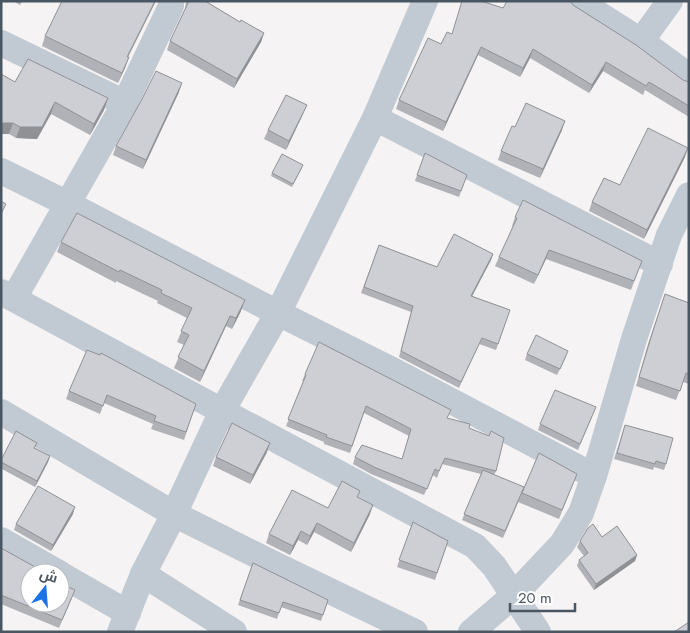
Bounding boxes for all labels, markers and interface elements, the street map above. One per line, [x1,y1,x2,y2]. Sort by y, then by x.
north arrow [20,563,70,613]
text: ش [37,563,60,588]
scale bar [510,580,575,612]
text: 20 m [518,587,552,609]

